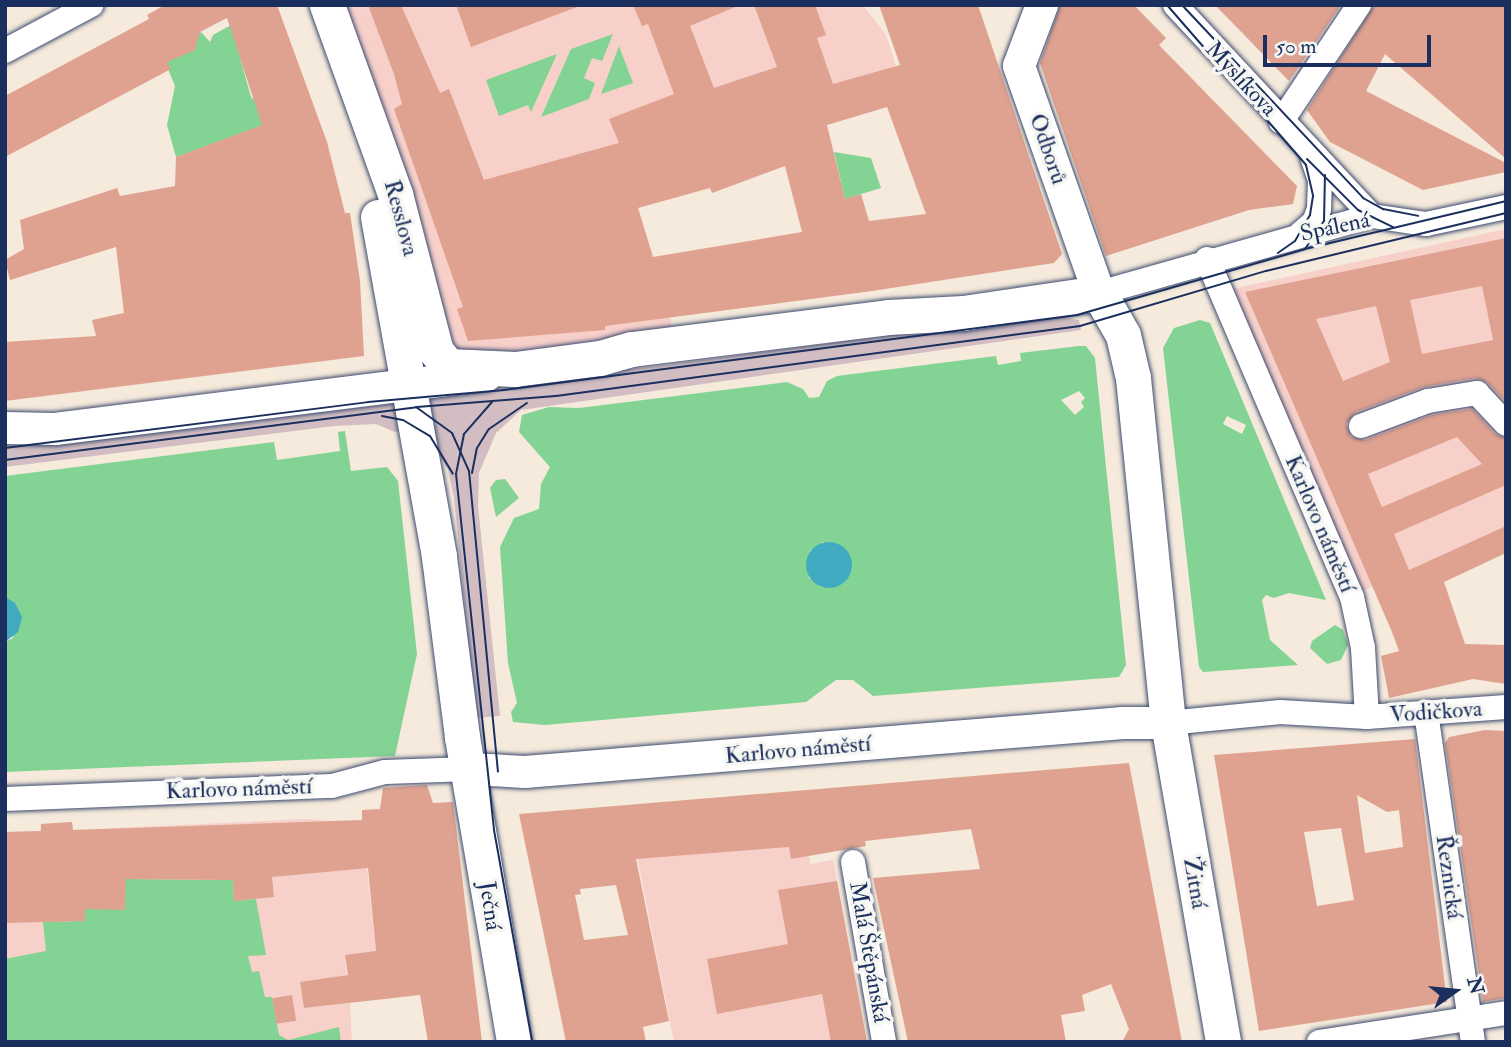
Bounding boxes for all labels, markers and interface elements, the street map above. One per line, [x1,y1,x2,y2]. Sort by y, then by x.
scale bar [1266,21,1434,65]
text: 50 m [1276,33,1317,60]
street label: Myslíkova [1199,36,1283,122]
street label: Odborů [1023,110,1073,188]
street label: Resslova [378,177,424,259]
street label: Spálená [1298,206,1372,248]
street label: Karlovo náměstí [1279,451,1361,597]
street label: Vodičkova [1389,695,1483,729]
street label: Karlovo náměstí [724,730,872,770]
street label: Karlovo náměstí [165,773,313,805]
street label: Řeznická [1429,833,1469,921]
street label: Žitná [1177,855,1213,911]
street label: Malá Štěpánská [843,879,895,1025]
street label: Ječná [473,880,507,932]
north arrow [1420,956,1490,1026]
text: N [1461,974,1489,997]

